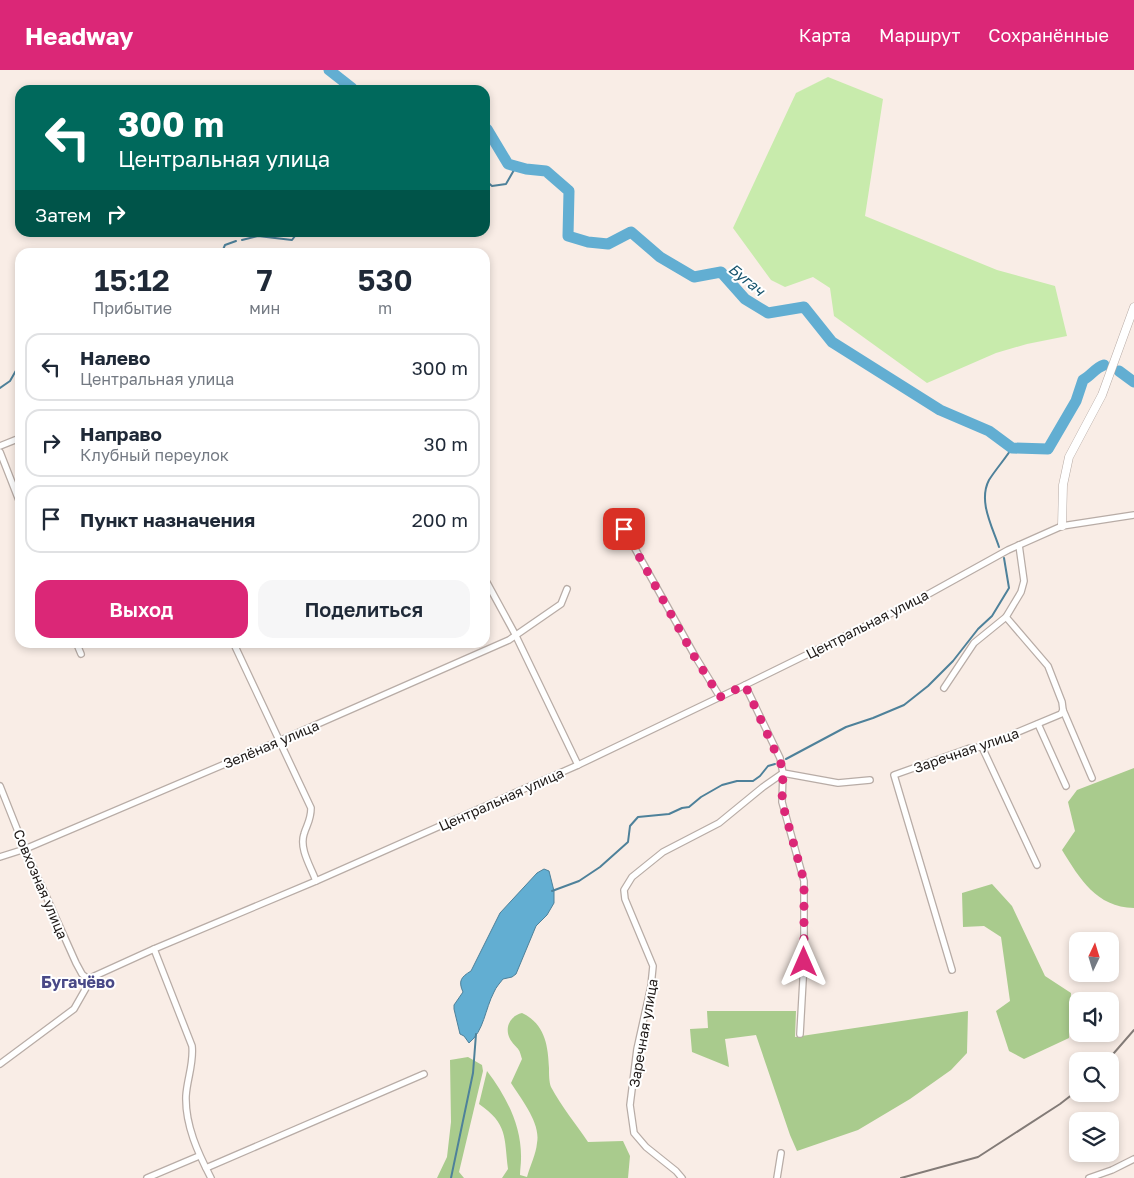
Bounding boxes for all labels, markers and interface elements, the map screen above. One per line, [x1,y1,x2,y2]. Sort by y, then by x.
text: Headway [25,21,133,50]
text: Карта [799,24,851,46]
text: Маршрут [879,24,960,46]
text: Сохранённые [988,24,1109,46]
text: 300 m [118,103,224,145]
icon: left [35,105,100,170]
text: Центральная улица [118,145,330,172]
icon: right [102,200,130,228]
text: Затем [35,203,92,226]
water label: Бугач [725,259,770,301]
text: 15:12 [94,262,170,298]
text: 7 [257,262,273,298]
text: 530 [357,262,413,298]
text: Прибытие [92,298,172,318]
text: мин [249,298,280,318]
text: m [378,298,392,318]
text: Налево [80,346,150,369]
icon: left [37,353,65,381]
text: 300 m [412,356,468,379]
text: Центральная улица [80,369,234,389]
text: Направо [80,422,162,445]
icon: right [37,429,65,457]
text: 30 m [424,432,468,455]
text: Клубный переулок [80,445,229,465]
icon: arrive [37,505,65,533]
text: Пункт назначения [80,508,255,531]
text: 200 m [412,508,468,531]
pin [603,508,645,550]
icon: arrive [610,515,638,543]
button: Выход [35,580,248,638]
button: Поделиться [258,580,470,638]
street label: Центральная улица [803,586,931,662]
street label: Зелёная улица [221,716,321,772]
street label: Заречная улица [911,724,1021,776]
street label: Центральная улица [436,764,566,834]
street label: Совхозная улица [10,826,72,942]
north arrow [1069,932,1119,982]
map controls [1069,932,1119,1162]
position arrow [777,935,829,987]
district label: Бугачёво [41,972,115,992]
street label: Заречная улица [625,977,661,1089]
button: sound [1069,992,1119,1042]
button: search [1069,1052,1119,1102]
button: layers [1069,1112,1119,1162]

